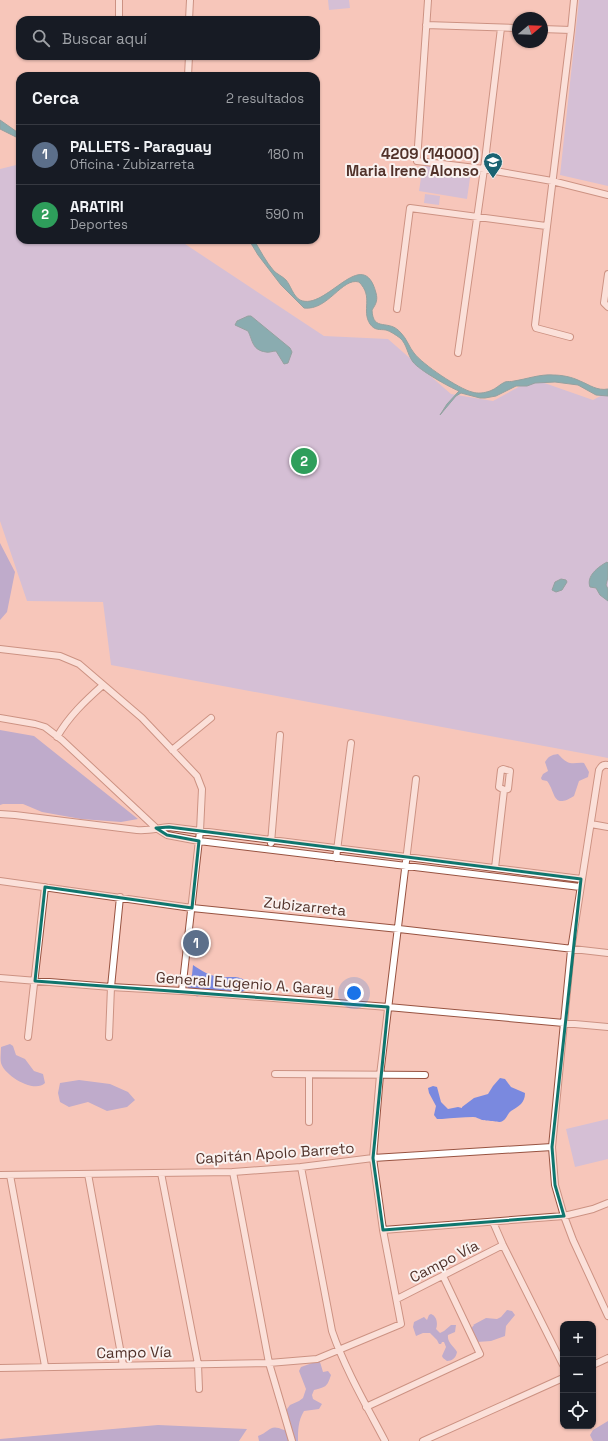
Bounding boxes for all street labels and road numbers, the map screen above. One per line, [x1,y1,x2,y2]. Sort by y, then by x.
street label: Zubizarreta [263,892,347,920]
street label: General Eugenio A. Garay [155,967,335,999]
street label: Capitán Apolo Barreto [195,1138,355,1168]
street label: Campo Vía [406,1235,482,1287]
street label: Campo Vía [96,1342,172,1362]

